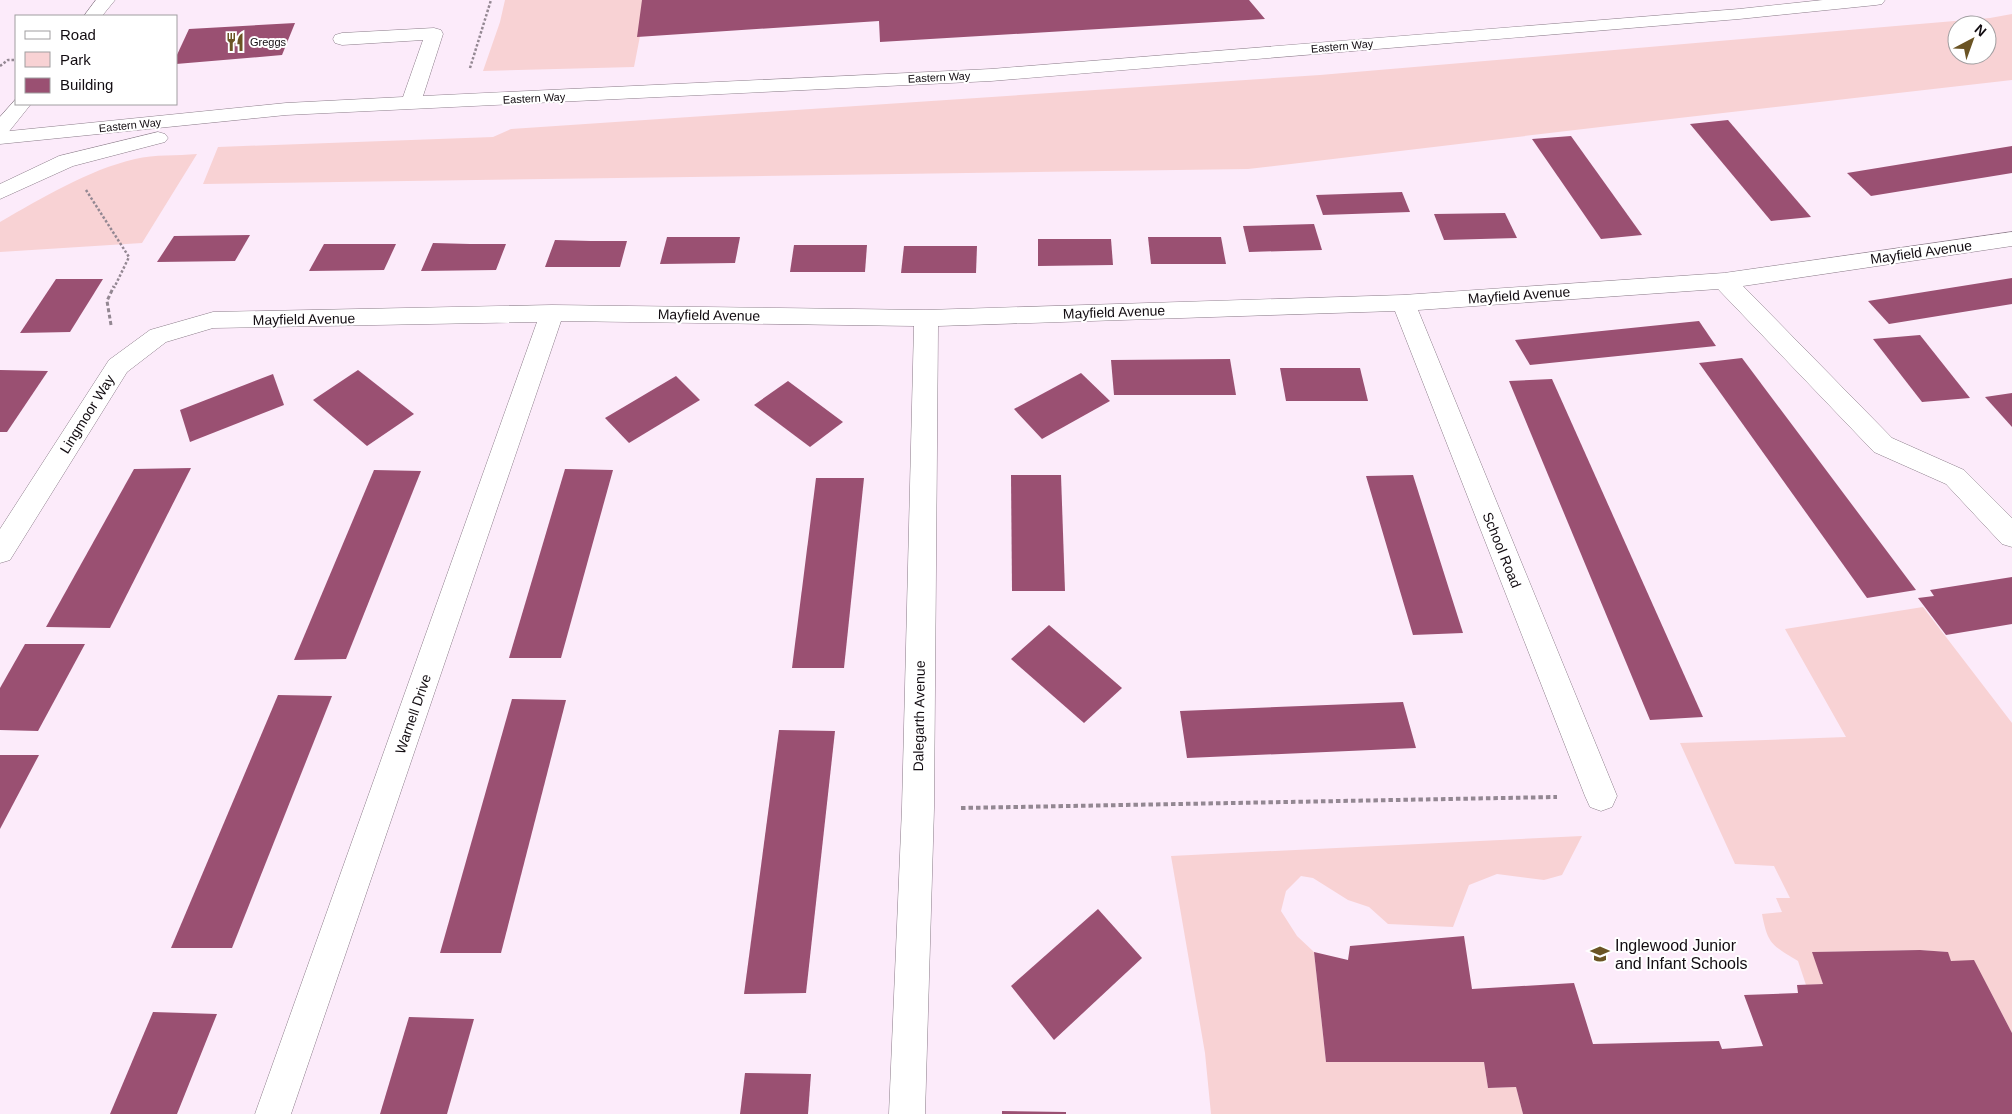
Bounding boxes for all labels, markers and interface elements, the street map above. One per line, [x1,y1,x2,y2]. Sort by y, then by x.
legend [15,15,178,105]
north arrow [1947,15,1997,65]
text: N [1971,21,1990,40]
text: Road [60,26,96,43]
restaurant icon: Greggs [224,31,246,53]
place label: Greggs [250,36,287,48]
street label: Eastern Way [1310,37,1374,55]
text: Park [60,51,91,68]
street label: Eastern Way [907,69,971,85]
text: Building [60,76,113,93]
street label: Eastern Way [502,90,566,106]
street label: Eastern Way [98,116,162,134]
street label: Mayfield Avenue [1869,237,1973,267]
street label: Mayfield Avenue [1467,283,1571,307]
street label: Mayfield Avenue [1063,302,1166,322]
street label: Mayfield Avenue [658,306,761,324]
street label: Mayfield Avenue [253,310,356,328]
street label: Lingmoor Way [56,372,118,456]
street label: School Road [1480,510,1524,590]
street label: Dalegarth Avenue [910,660,928,772]
street label: Warnell Drive [392,672,434,756]
place label: Inglewood Junior and Infant Schools [1615,937,1748,972]
school or university icon: Inglewood Junior and Infant Schools [1589,943,1611,965]

